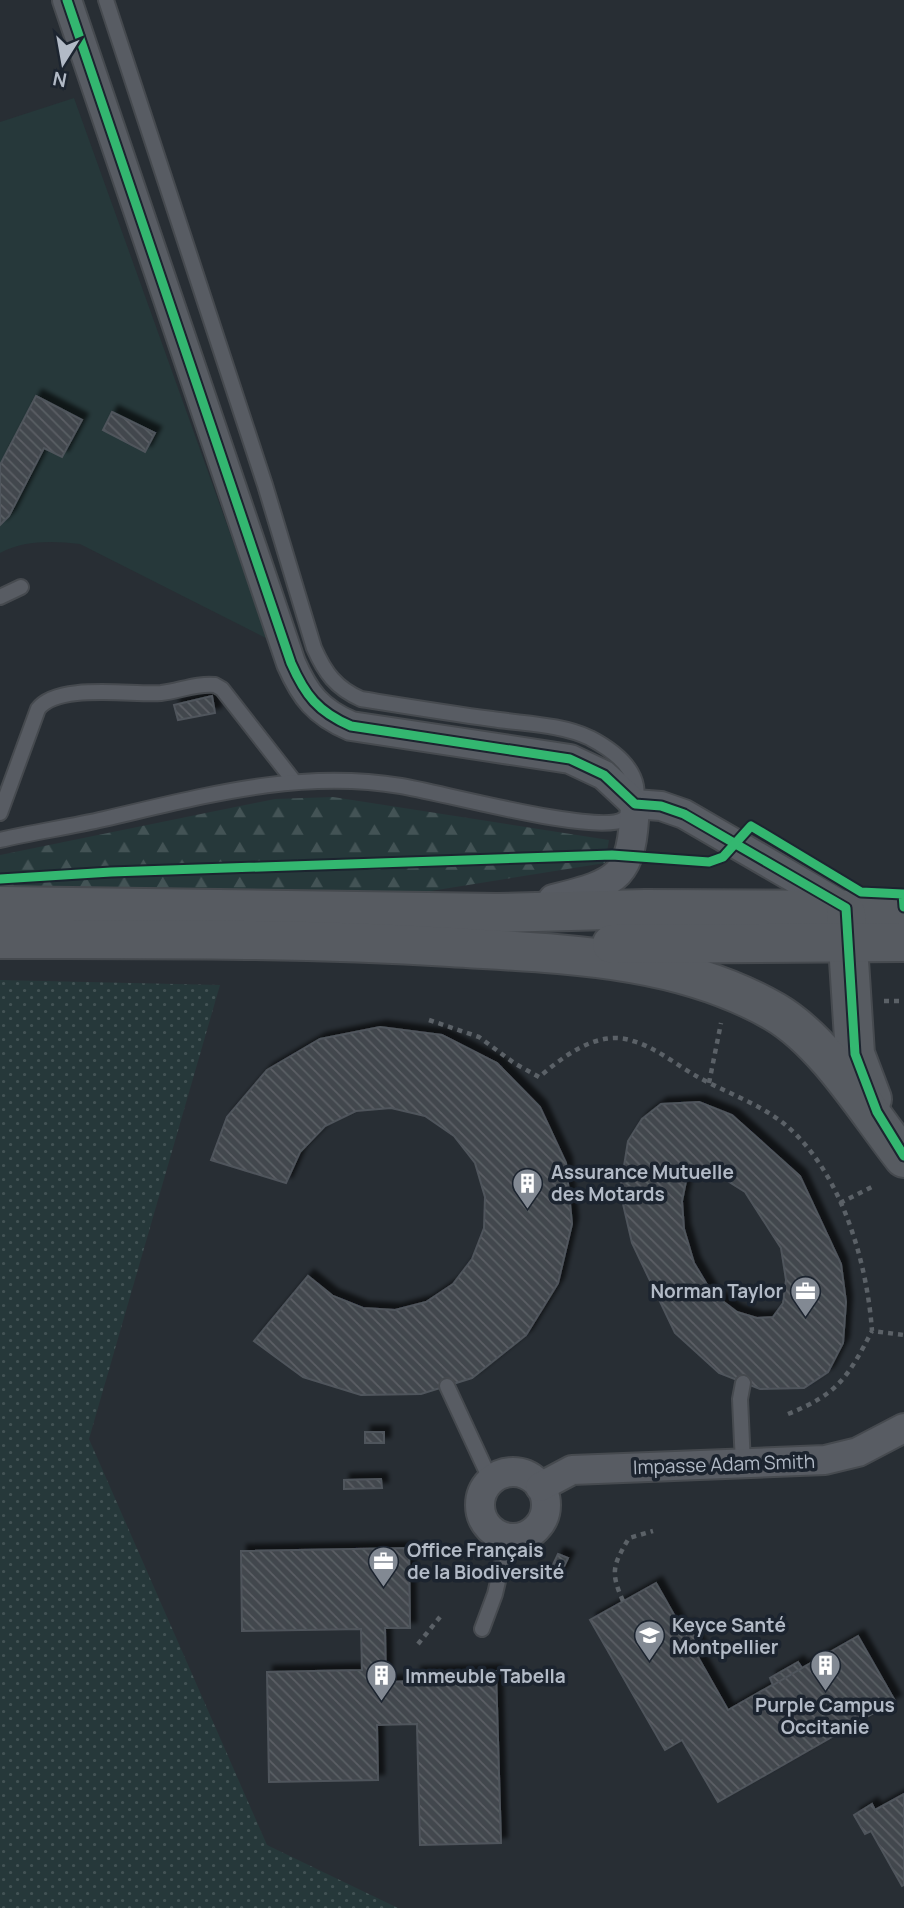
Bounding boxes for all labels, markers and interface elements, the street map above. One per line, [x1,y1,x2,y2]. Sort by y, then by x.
north arrow [28,28,98,98]
text: N [51,66,69,94]
place label: Assurance Mutuelle des Motards [551,1159,734,1207]
building icon: Assurance Mutuelle des Motards [511,1166,545,1210]
office icon: Norman Taylor [789,1274,823,1318]
place label: Norman Taylor [650,1278,783,1304]
street label: Impasse Adam Smith [633,1448,815,1480]
place label: Office Français de la Biodiversité [407,1537,564,1585]
office icon: Office Français de la Biodiversité [367,1544,401,1588]
place label: Keyce Santé Montpellier [672,1612,786,1660]
school or university icon: Keyce Santé Montpellier [632,1619,666,1663]
building icon: Purple Campus Occitanie [808,1649,842,1693]
building icon: Immeuble Tabella [365,1659,399,1703]
place label: Immeuble Tabella [405,1663,566,1689]
place label: Purple Campus Occitanie [755,1692,895,1740]

